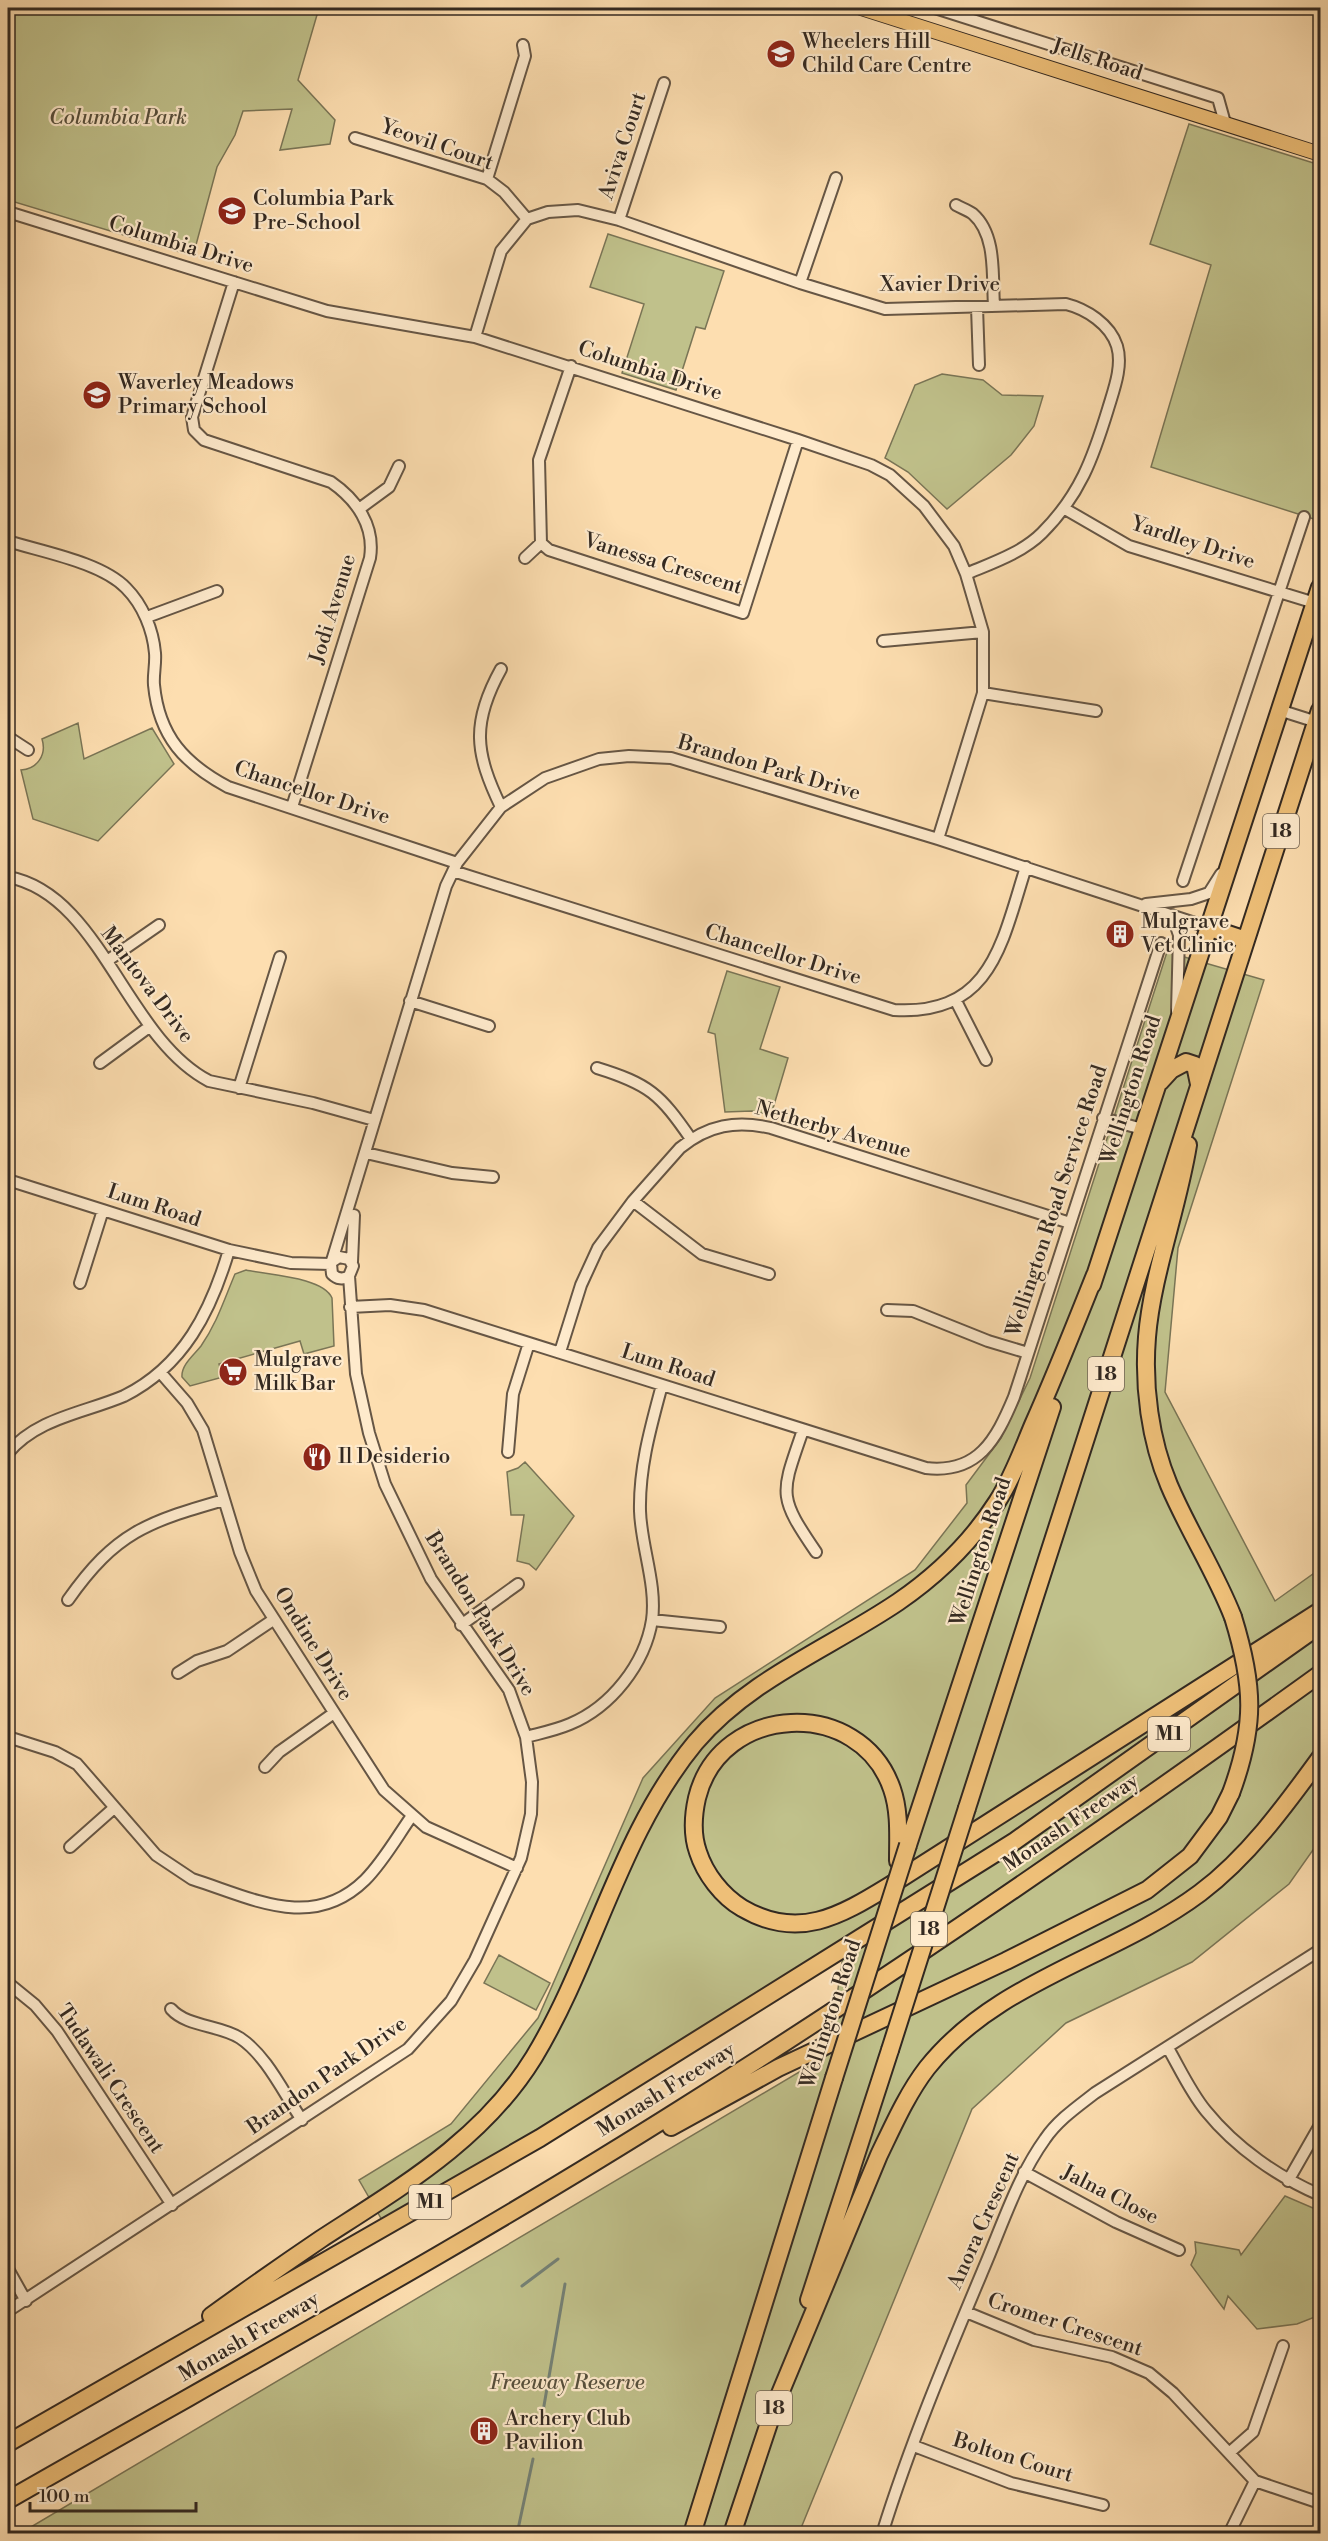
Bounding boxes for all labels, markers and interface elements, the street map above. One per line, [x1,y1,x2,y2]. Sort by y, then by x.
place label: Wheelers Hill Child Care Centre [801,29,972,79]
street label: Jells Road [1047,33,1146,87]
school or university icon: Wheelers Hill Child Care Centre [765,38,797,70]
street label: Aviva Court [593,88,653,204]
park label: Columbia Park [49,105,187,131]
street label: Yeovil Court [376,113,497,177]
place label: Columbia Park Pre-School [253,186,394,236]
school or university icon: Columbia Park Pre-School [216,195,248,227]
street label: Columbia Drive [105,211,257,279]
street label: Xavier Drive [879,272,1000,298]
street label: Columbia Drive [575,335,725,407]
place label: Waverley Meadows Primary School [117,370,294,420]
school or university icon: Waverley Meadows Primary School [81,379,113,411]
street label: Yardley Drive [1127,510,1258,575]
street label: Vanessa Crescent [580,527,746,601]
street label: Jodi Avenue [304,551,362,668]
street label: Brandon Park Drive [674,729,863,807]
street label: Chancellor Drive [231,756,393,830]
road number: 18 [1263,814,1299,848]
place label: Mulgrave Vet Clinic [1140,909,1234,959]
building icon: Mulgrave Vet Clinic [1104,918,1136,950]
street label: Chancellor Drive [702,919,864,991]
street label: Mantova Drive [95,922,199,1048]
street label: Wellington Road [1094,1012,1167,1169]
street label: Wellington Road Service Road [1000,1062,1113,1341]
street label: Netherby Avenue [752,1095,914,1165]
street label: Lum Road [104,1179,204,1233]
street label: Lum Road [618,1339,718,1393]
place label: Mulgrave Milk Bar [254,1347,342,1397]
supermarket icon: Mulgrave Milk Bar [217,1356,249,1388]
road number: 18 [1088,1357,1124,1391]
restaurant icon: Il Desiderio [301,1441,333,1473]
place label: Il Desiderio [338,1444,450,1470]
street label: Wellington Road [944,1474,1017,1631]
street label: Brandon Park Drive [418,1526,541,1701]
street label: Ondine Drive [268,1583,358,1705]
road number: M1 [1148,1717,1190,1751]
street label: Monash Freeway [998,1767,1145,1878]
road number: 18 [911,1912,947,1946]
street label: Wellington Road [794,1936,867,2093]
street label: Tudawali Crescent [50,1999,170,2159]
street label: Brandon Park Drive [241,2011,412,2141]
street label: Monash Freeway [592,2037,741,2143]
street label: Anora Crescent [942,2148,1026,2294]
street label: Jalna Close [1056,2159,1163,2231]
road number: M1 [409,2185,451,2219]
street label: Monash Freeway [174,2286,325,2388]
street label: Cromer Crescent [984,2288,1146,2363]
park label: Freeway Reserve [489,2370,645,2396]
road number: 18 [756,2391,792,2425]
place label: Archery Club Pavilion [504,2406,631,2456]
building icon: Archery Club Pavilion [468,2415,500,2447]
street label: Bolton Court [949,2427,1077,2489]
scale bar [30,2475,196,2513]
text: 100 m [39,2485,90,2508]

